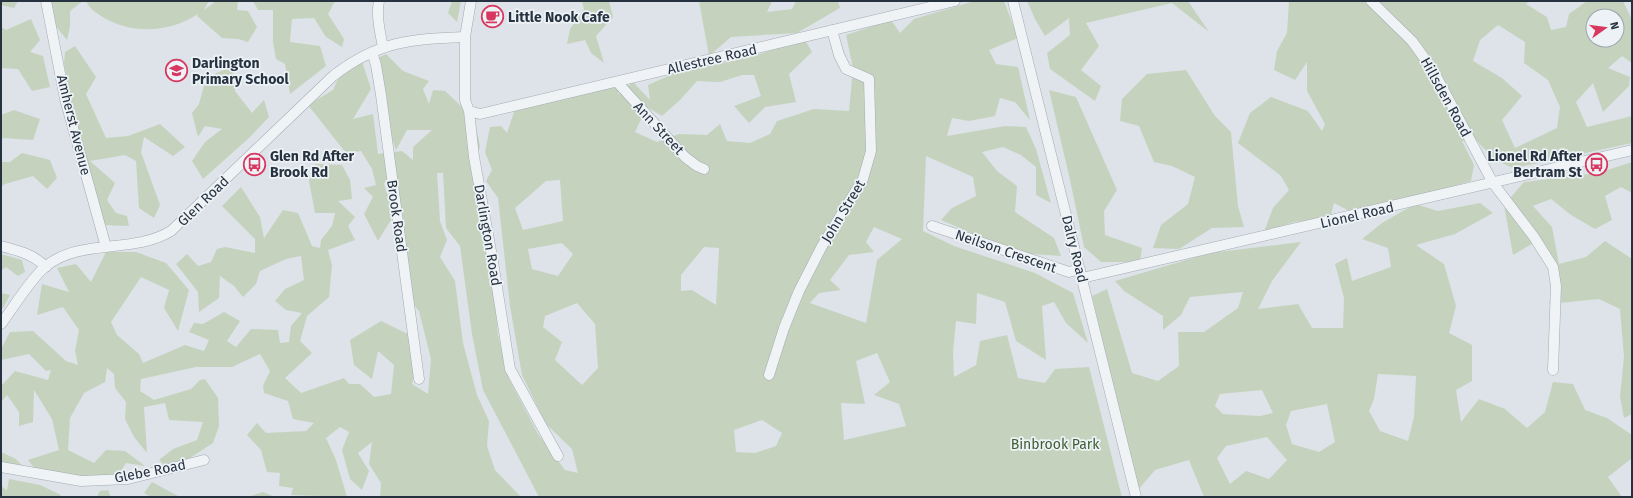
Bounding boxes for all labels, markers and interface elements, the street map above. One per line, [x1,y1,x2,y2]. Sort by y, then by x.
cafe icon: Little Nook Cafe [480,4,506,30]
north arrow [1585,8,1625,48]
place label: Little Nook Cafe [508,9,610,26]
text: N [1607,21,1621,31]
street label: Allestree Road [666,41,759,78]
street label: Hillsden Road [1417,54,1474,140]
place label: Darlington Primary School [192,55,290,88]
school or university icon: Darlington Primary School [164,58,190,84]
street label: Amherst Avenue [53,73,94,177]
street label: Ann Street [630,98,688,159]
place label: Glen Rd After Brook Rd [270,148,355,181]
place label: Lionel Rd After Bertram St [1488,148,1583,181]
bus stop icon: Glen Rd After Brook Rd [241,151,267,177]
bus stop icon: Lionel Rd After Bertram St [1584,151,1610,177]
street label: Glen Road [174,173,233,230]
street label: John Street [818,176,869,246]
street label: Brook Road [383,179,410,253]
street label: Darlington Road [470,183,505,287]
street label: Lionel Road [1319,199,1396,232]
street label: Dalry Road [1058,214,1091,285]
street label: Neilson Crescent [953,226,1060,277]
park label: Binbrook Park [1011,436,1100,453]
street label: Glebe Road [113,456,187,487]

